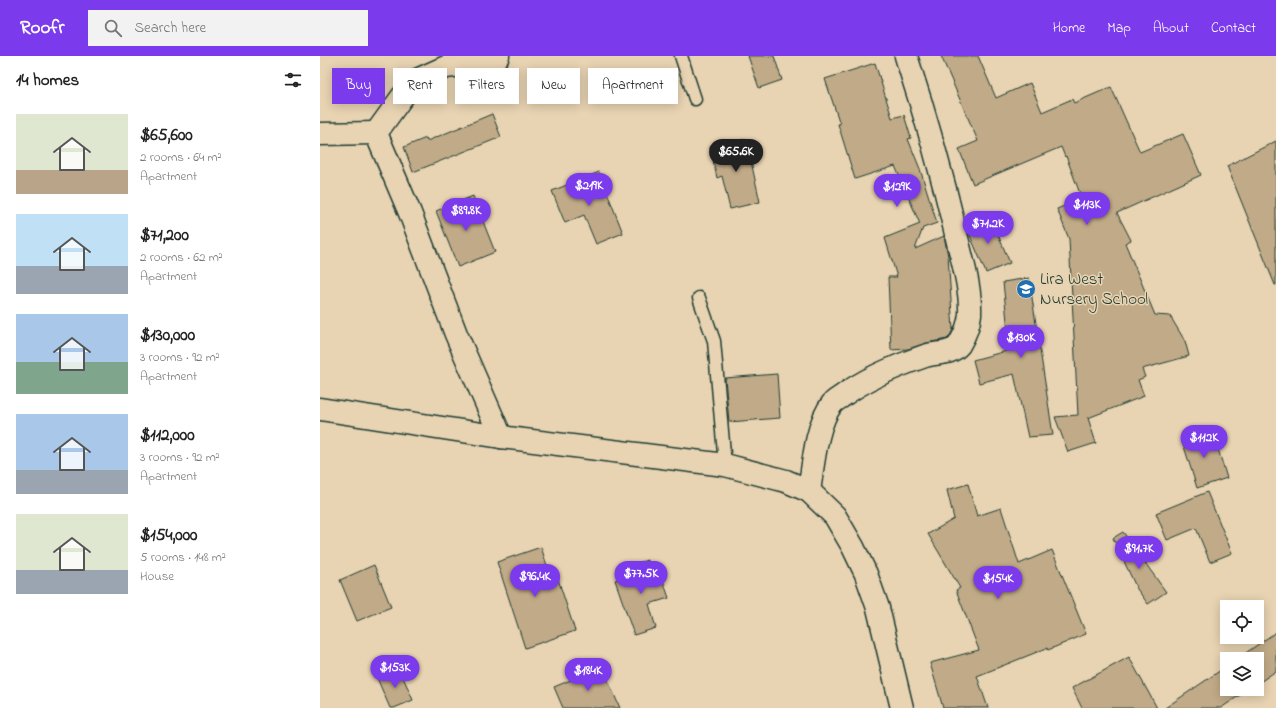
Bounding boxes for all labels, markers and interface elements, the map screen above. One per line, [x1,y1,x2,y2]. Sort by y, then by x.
search box [88,10,368,46]
text: Roofr [20,15,64,42]
icon: search [102,17,124,39]
text: Search here [134,17,206,39]
text: Home [1053,18,1085,39]
text: Map [1107,18,1131,39]
text: About [1153,18,1189,39]
text: Contact [1211,18,1256,39]
text: 14 homes [16,68,79,93]
chip: Buy [332,68,385,104]
chip: Rent [393,68,447,104]
chip: Filters [455,68,519,104]
chip: New [527,68,580,104]
chip: Apartment [588,68,678,104]
icon: filters [282,69,304,91]
text: $65,600 [140,123,193,148]
icon: home [48,130,96,178]
pin: $65.6K [703,139,769,173]
text: $65.6K [718,142,754,161]
text: 2 rooms · 64 m² [140,148,222,167]
text: Apartment [140,167,197,186]
pin: $219K [561,173,617,207]
pin: $129K [869,174,925,208]
text: $219K [575,176,603,195]
text: $129K [883,177,911,196]
pin: $113K [1059,192,1115,226]
text: $113K [1073,195,1101,214]
pin: $89.8K [433,198,499,232]
text: $89.8K [451,201,481,220]
pin: $71.2K [955,211,1021,245]
text: $71.2K [972,214,1004,233]
text: $71,200 [140,223,189,248]
icon: home [48,230,96,278]
text: 2 rooms · 62 m² [140,248,223,267]
text: Apartment [140,267,197,286]
place label: Lira West Nursery School [1040,267,1148,313]
school or university icon: Lira West Nursery School [1015,278,1037,300]
text: $130,000 [140,323,195,348]
pin: $130K [993,325,1049,359]
text: $130K [1006,328,1036,347]
icon: home [48,330,96,378]
text: 3 rooms · 92 m² [140,348,220,367]
text: Apartment [140,367,197,386]
text: $112,000 [140,423,195,448]
pin: $112K [1176,425,1232,459]
text: $112K [1190,428,1218,447]
icon: home [48,430,96,478]
text: 3 rooms · 92 m² [140,448,220,467]
text: Apartment [140,467,197,486]
text: $154,000 [140,523,197,548]
icon: home [48,530,96,578]
pin: $91.7K [1106,536,1172,570]
text: $91.7K [1124,539,1154,558]
text: 5 rooms · 148 m² [140,548,226,567]
pin: $77.5K [608,561,674,595]
pin: $96.4K [502,564,568,598]
text: $77.5K [624,564,658,583]
pin: $154K [970,566,1026,600]
text: House [140,567,174,586]
text: $96.4K [519,567,551,586]
text: $154K [982,569,1014,588]
map controls [1220,600,1264,696]
button: locate [1220,600,1264,644]
button: layers [1220,652,1264,696]
pin: $153K [367,655,423,689]
text: $153K [379,658,411,677]
pin: $184K [560,658,616,692]
text: $184K [574,661,602,680]

